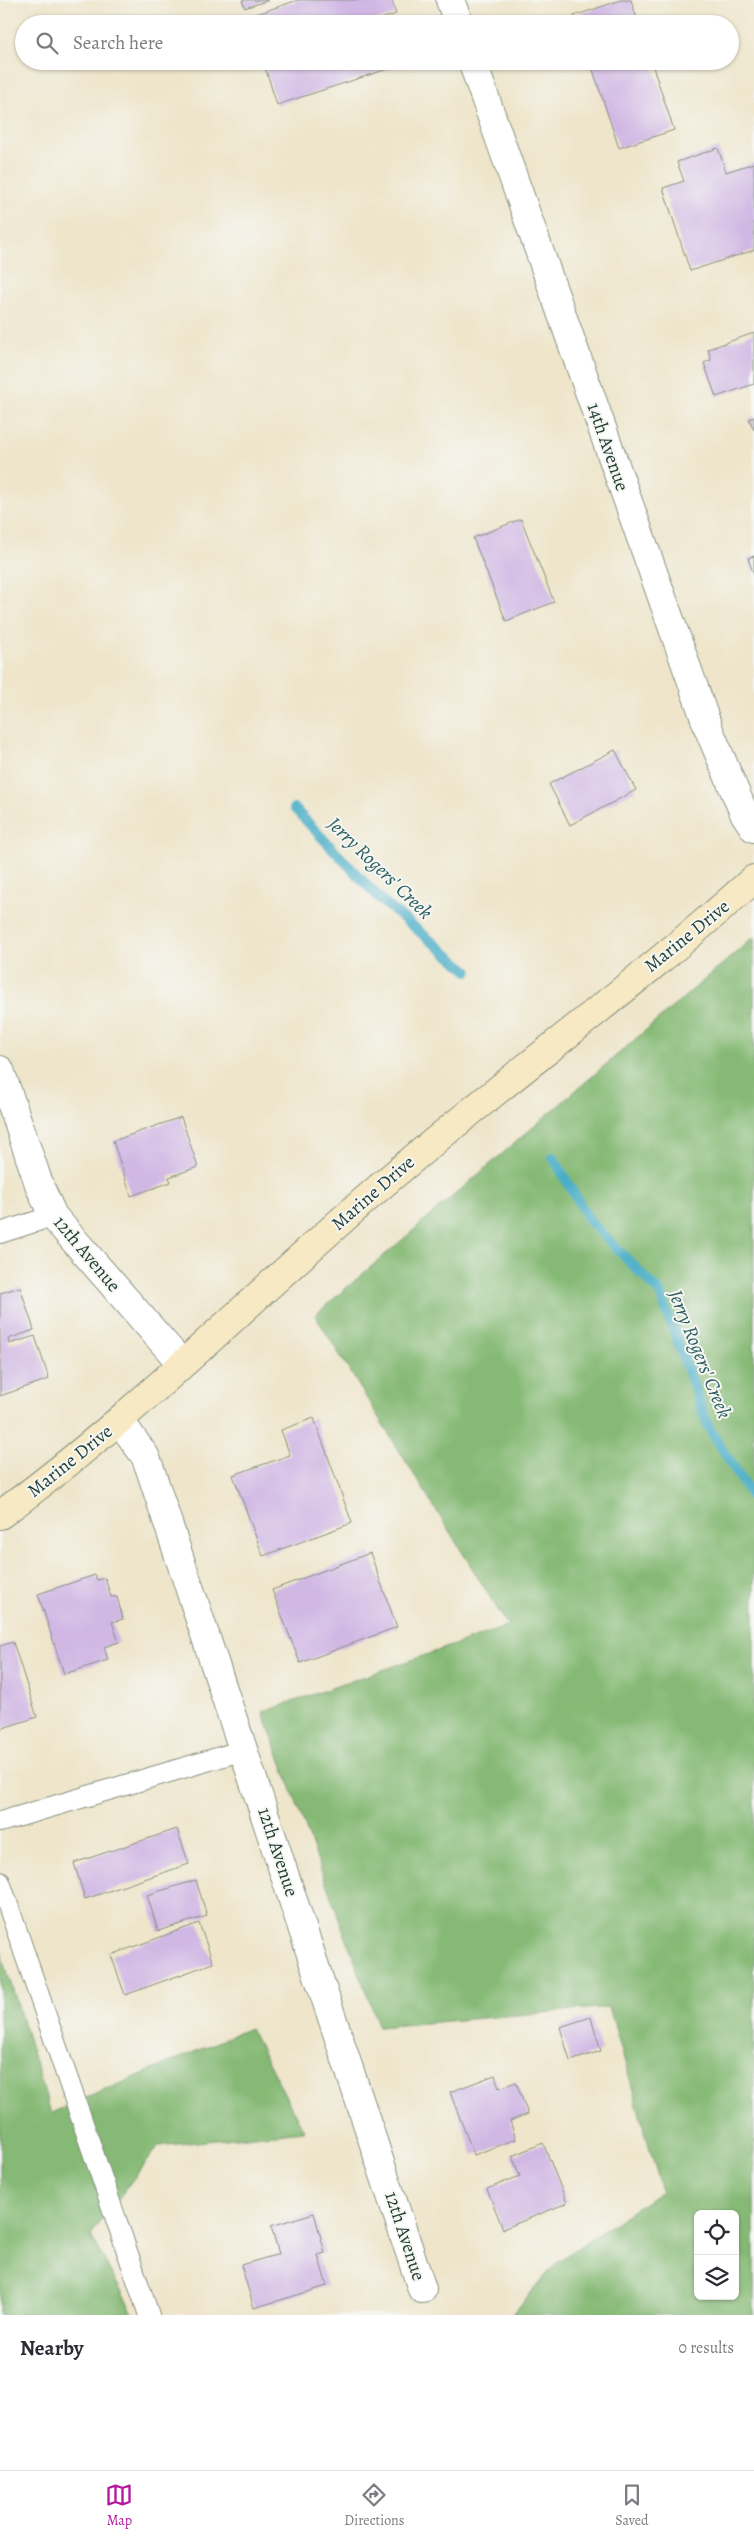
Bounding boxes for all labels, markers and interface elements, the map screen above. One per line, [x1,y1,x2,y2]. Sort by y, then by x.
search box [15,15,739,70]
icon: search [33,29,61,57]
text: Search here [73,30,163,56]
street label: 14th Avenue [581,399,635,495]
water label: Jerry Rogers' Creek [321,810,439,925]
street label: Marine Drive [639,894,735,978]
street label: Marine Drive [326,1149,420,1237]
street label: 12th Avenue [47,1210,127,1298]
water label: Jerry Rogers' Creek [662,1285,738,1422]
street label: Marine Drive [22,1419,118,1503]
street label: 12th Avenue [251,1804,305,1900]
street label: 12th Avenue [378,2188,432,2284]
map controls [694,2210,739,2300]
button: locate [694,2210,739,2255]
button: layers [694,2255,739,2300]
text: Nearby [20,2334,83,2362]
text: 0 results [678,2337,734,2359]
tab: Map [105,2481,133,2530]
tab: Directions [344,2481,404,2530]
tab: Saved [615,2481,649,2530]

